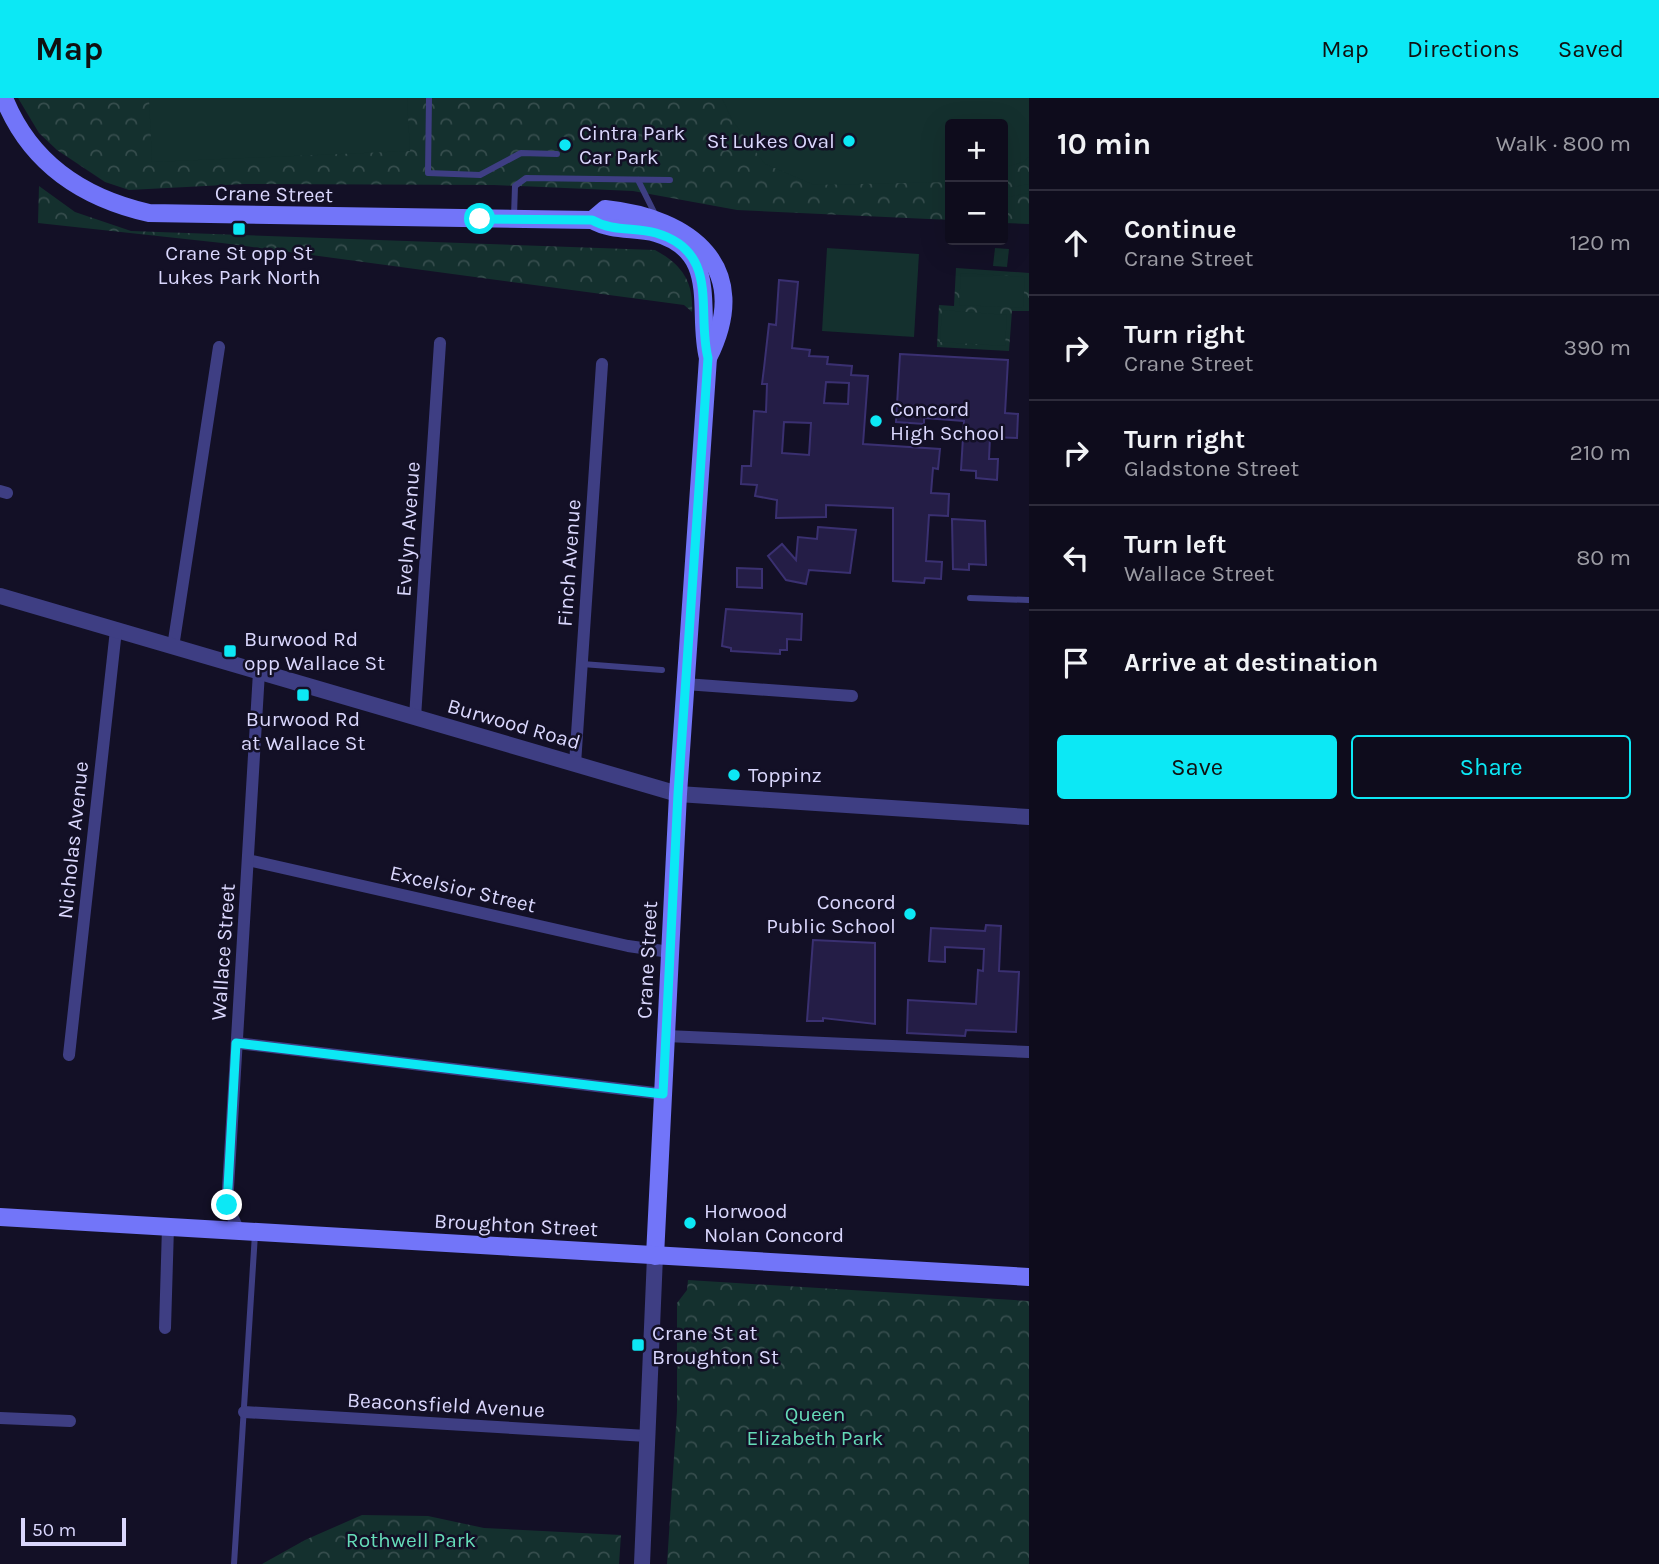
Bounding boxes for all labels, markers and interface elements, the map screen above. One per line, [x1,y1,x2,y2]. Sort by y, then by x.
text: Map [35,30,103,68]
text: Map [1321,35,1369,63]
text: Directions [1407,35,1520,63]
text: Saved [1558,35,1624,63]
map controls [945,119,1008,245]
button: + [945,119,1008,182]
place label: Cintra Park Car Park [579,121,686,169]
text: 10 min [1057,126,1151,162]
place label: St Lukes Oval [707,129,835,153]
text: Walk · 800 m [1496,130,1631,157]
marker: St Lukes Oval [841,133,857,149]
marker: Cintra Park Car Park [557,137,573,153]
street label: Crane Street [215,181,333,207]
button: − [945,182,1008,245]
route start [464,203,495,234]
text: Continue [1124,214,1236,245]
marker: Crane St opp St Lukes Park North [231,221,247,237]
icon: ahead [1057,224,1095,262]
text: 120 m [1569,229,1631,256]
place label: Crane St opp St Lukes Park North [158,241,320,289]
text: Crane Street [1124,245,1253,272]
text: Turn right [1124,319,1245,350]
icon: right [1057,329,1095,367]
text: 390 m [1563,334,1631,361]
text: Crane Street [1124,350,1253,377]
place label: Concord High School [890,397,1005,445]
marker: Concord High School [868,413,884,429]
text: Turn right [1124,424,1245,455]
icon: right [1057,434,1095,472]
text: 210 m [1569,439,1631,466]
text: Gladstone Street [1124,455,1299,482]
street label: Evelyn Avenue [391,461,425,597]
street label: Finch Avenue [553,499,585,627]
text: Turn left [1124,529,1226,560]
icon: left [1057,539,1095,577]
text: 80 m [1576,544,1631,571]
text: Wallace Street [1124,560,1274,587]
place label: Burwood Rd opp Wallace St [244,627,385,675]
marker: Burwood Rd opp Wallace St [222,643,238,659]
icon: arrive [1057,644,1095,682]
text: Arrive at destination [1124,647,1378,678]
marker: Burwood Rd at Wallace St [295,687,311,703]
street label: Burwood Road [445,694,583,754]
place label: Burwood Rd at Wallace St [241,707,365,755]
button: Save [1057,735,1337,799]
button: Share [1351,735,1631,799]
street label: Nicholas Avenue [53,760,93,920]
place label: Toppinz [748,763,822,787]
marker: Toppinz [726,767,742,783]
street label: Excelsior Street [388,861,538,917]
street label: Wallace Street [206,883,240,1021]
place label: Concord Public School [766,890,896,938]
street label: Crane Street [632,900,662,1020]
marker: Concord Public School [902,906,918,922]
route end [211,1189,242,1220]
place label: Horwood Nolan Concord [704,1199,844,1247]
street label: Broughton Street [433,1209,599,1241]
marker: Horwood Nolan Concord [682,1215,698,1231]
place label: Crane St at Broughton St [652,1321,779,1369]
marker: Crane St at Broughton St [630,1337,646,1353]
street label: Beaconsfield Avenue [346,1388,546,1422]
park label: Queen Elizabeth Park [747,1402,884,1450]
scale bar [21,1515,126,1547]
text: 50 m [32,1519,76,1541]
park label: Rothwell Park [346,1528,476,1552]

